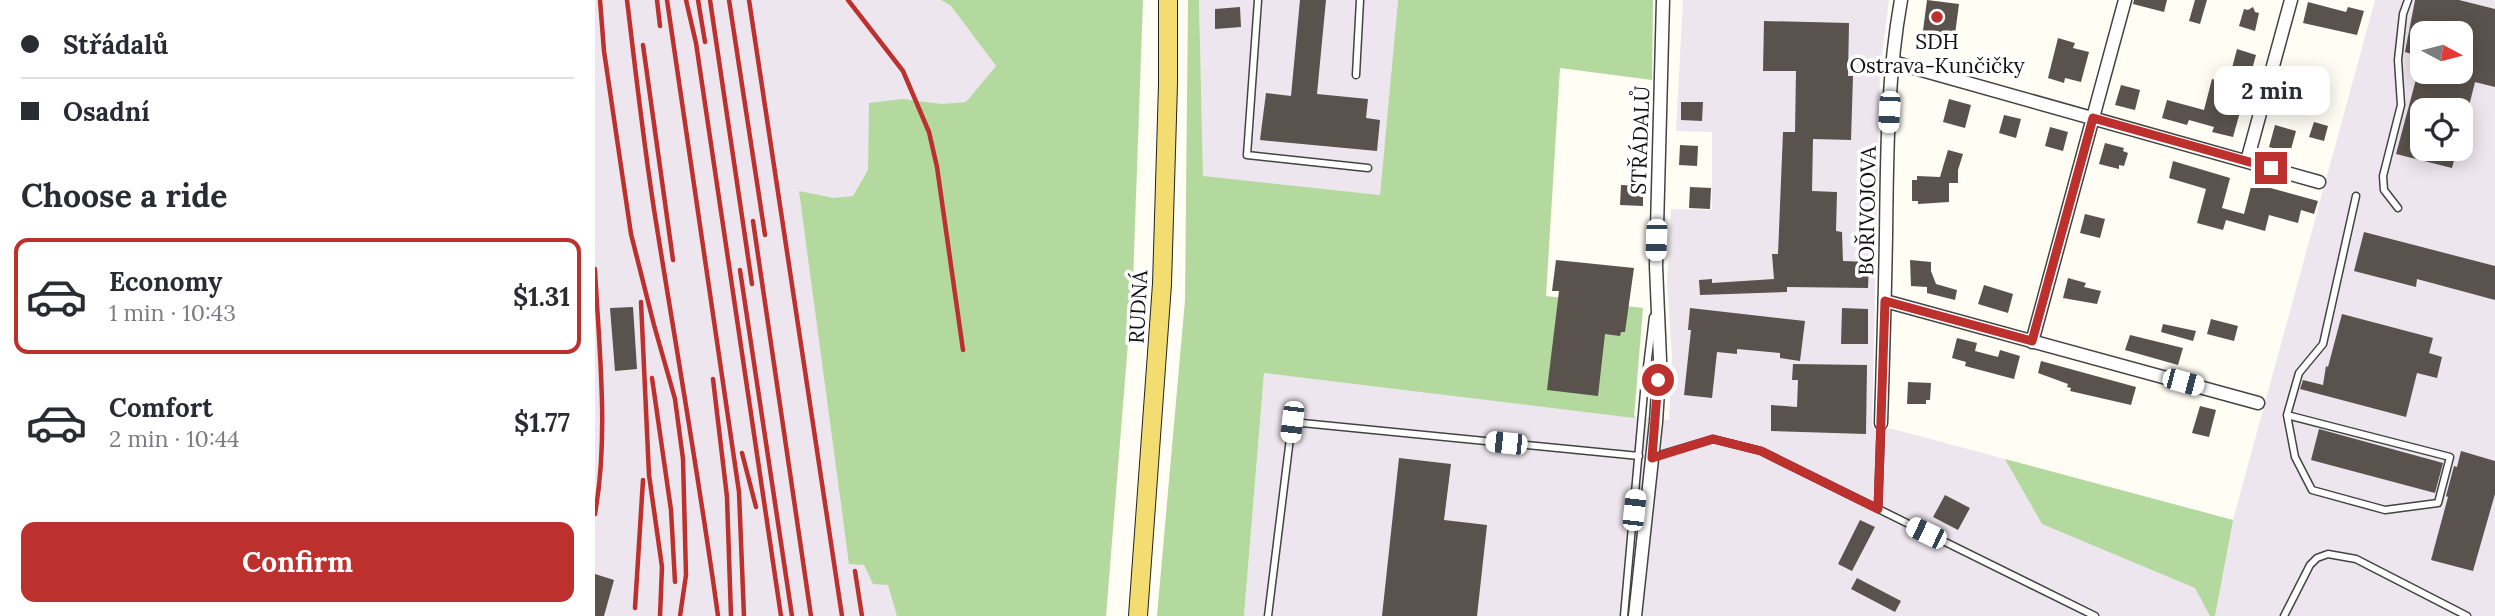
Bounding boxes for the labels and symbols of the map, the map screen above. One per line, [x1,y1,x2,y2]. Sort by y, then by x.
marker: SDH Ostrava-Kunčičky [1929,9,1945,25]
north arrow [2410,21,2473,84]
place label: SDH Ostrava-Kunčičky [1849,28,2025,79]
callout: 2 min [2213,66,2329,116]
street label: STŘÁDALŮ [1625,85,1655,195]
car [1878,90,1901,134]
street label: BOŘIVOJOVA [1852,145,1882,276]
route end [2255,152,2287,184]
car [1645,219,1668,261]
street label: RUDNÁ [1123,269,1153,344]
route start [1642,364,1674,396]
car [2160,366,2207,398]
car [1280,400,1305,444]
car [1485,430,1528,456]
car [1622,488,1647,532]
car [1903,514,1950,552]

